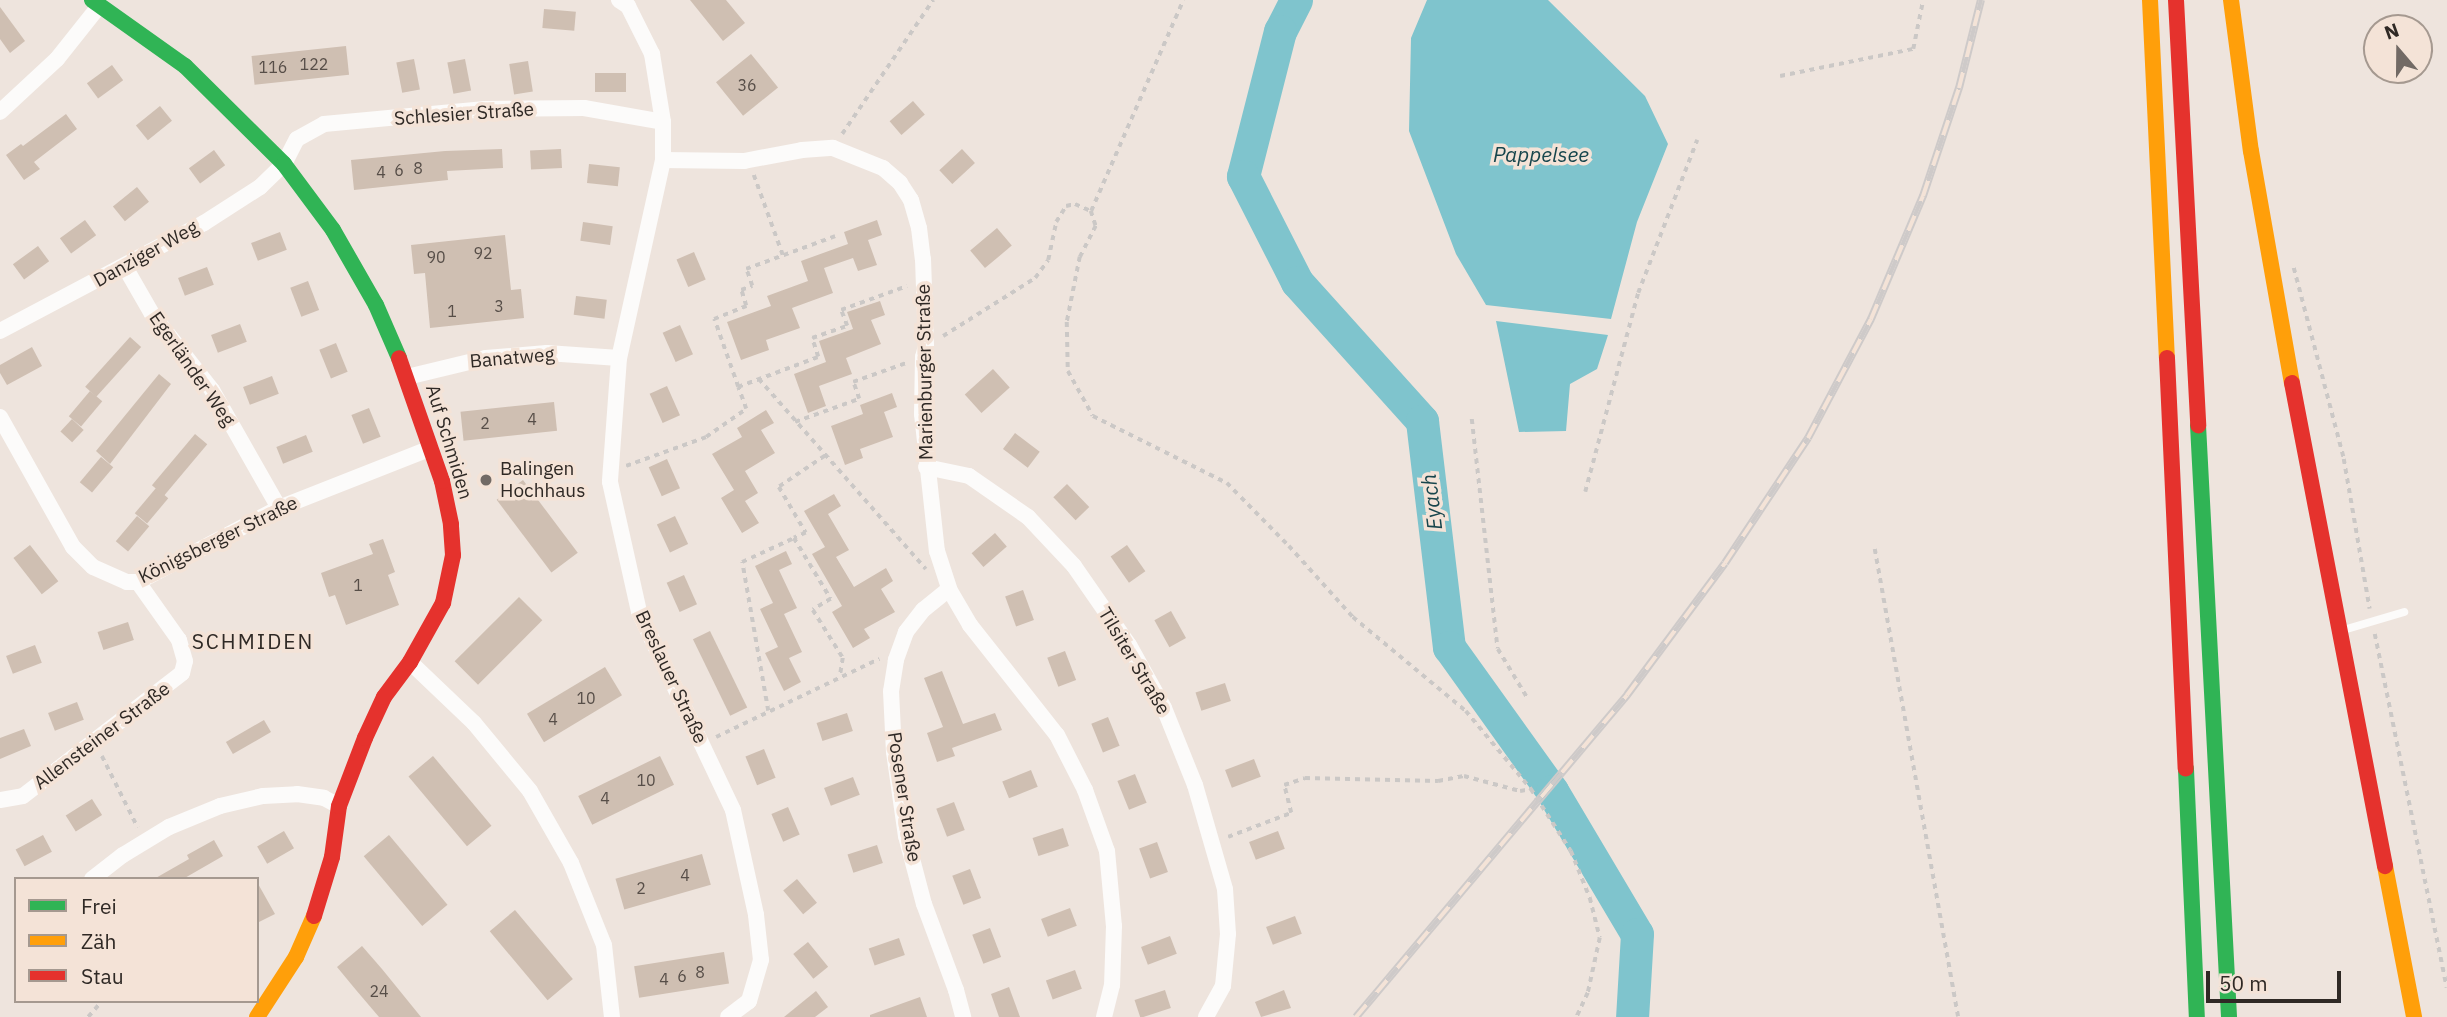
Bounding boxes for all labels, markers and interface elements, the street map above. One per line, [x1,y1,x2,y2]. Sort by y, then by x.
north arrow [2363,14,2433,84]
text: N [2381,18,2402,45]
house number: 122 [300,54,328,74]
house number: 116 [259,57,287,77]
house number: 36 [737,75,757,95]
street label: Schlesier Straße [393,98,535,130]
water label: Pappelsee [1493,141,1589,167]
house number: 8 [413,158,423,178]
house number: 6 [394,160,404,180]
house number: 4 [376,162,386,182]
street label: Danziger Weg [90,216,202,292]
house number: 92 [473,243,493,263]
house number: 90 [426,247,446,267]
street label: Marienburger Straße [912,284,938,460]
house number: 3 [494,296,504,316]
house number: 1 [447,301,457,321]
street label: Egerländer Weg [144,307,240,431]
street label: Banatweg [469,343,555,373]
street label: Auf Schmiden [421,382,477,502]
house number: 4 [527,409,537,429]
house number: 2 [480,413,490,433]
place label: Balingen Hochhaus [500,458,585,502]
marker: Balingen Hochhaus [478,472,494,488]
water label: Eyach [1415,473,1447,531]
street label: Königsberger Straße [135,492,301,588]
house number: 1 [353,575,363,595]
street label: Tilsiter Straße [1093,603,1175,719]
street label: Breslauer Straße [630,607,712,747]
district label: SCHMIDEN [193,628,313,654]
street label: Allensteiner Straße [29,677,175,795]
house number: 10 [576,688,596,708]
house number: 4 [548,709,558,729]
street label: Posener Straße [882,730,926,864]
house number: 10 [636,770,656,790]
house number: 4 [600,788,610,808]
house number: 4 [680,865,690,885]
legend [14,877,259,1003]
house number: 2 [636,878,646,898]
text: Frei [81,892,117,920]
text: Zäh [81,927,116,955]
scale bar [2209,958,2344,1002]
text: Stau [81,962,124,990]
house number: 8 [695,962,705,982]
house number: 6 [677,966,687,986]
house number: 4 [659,969,669,989]
text: 50 m [2219,969,2268,997]
house number: 24 [369,981,389,1001]

